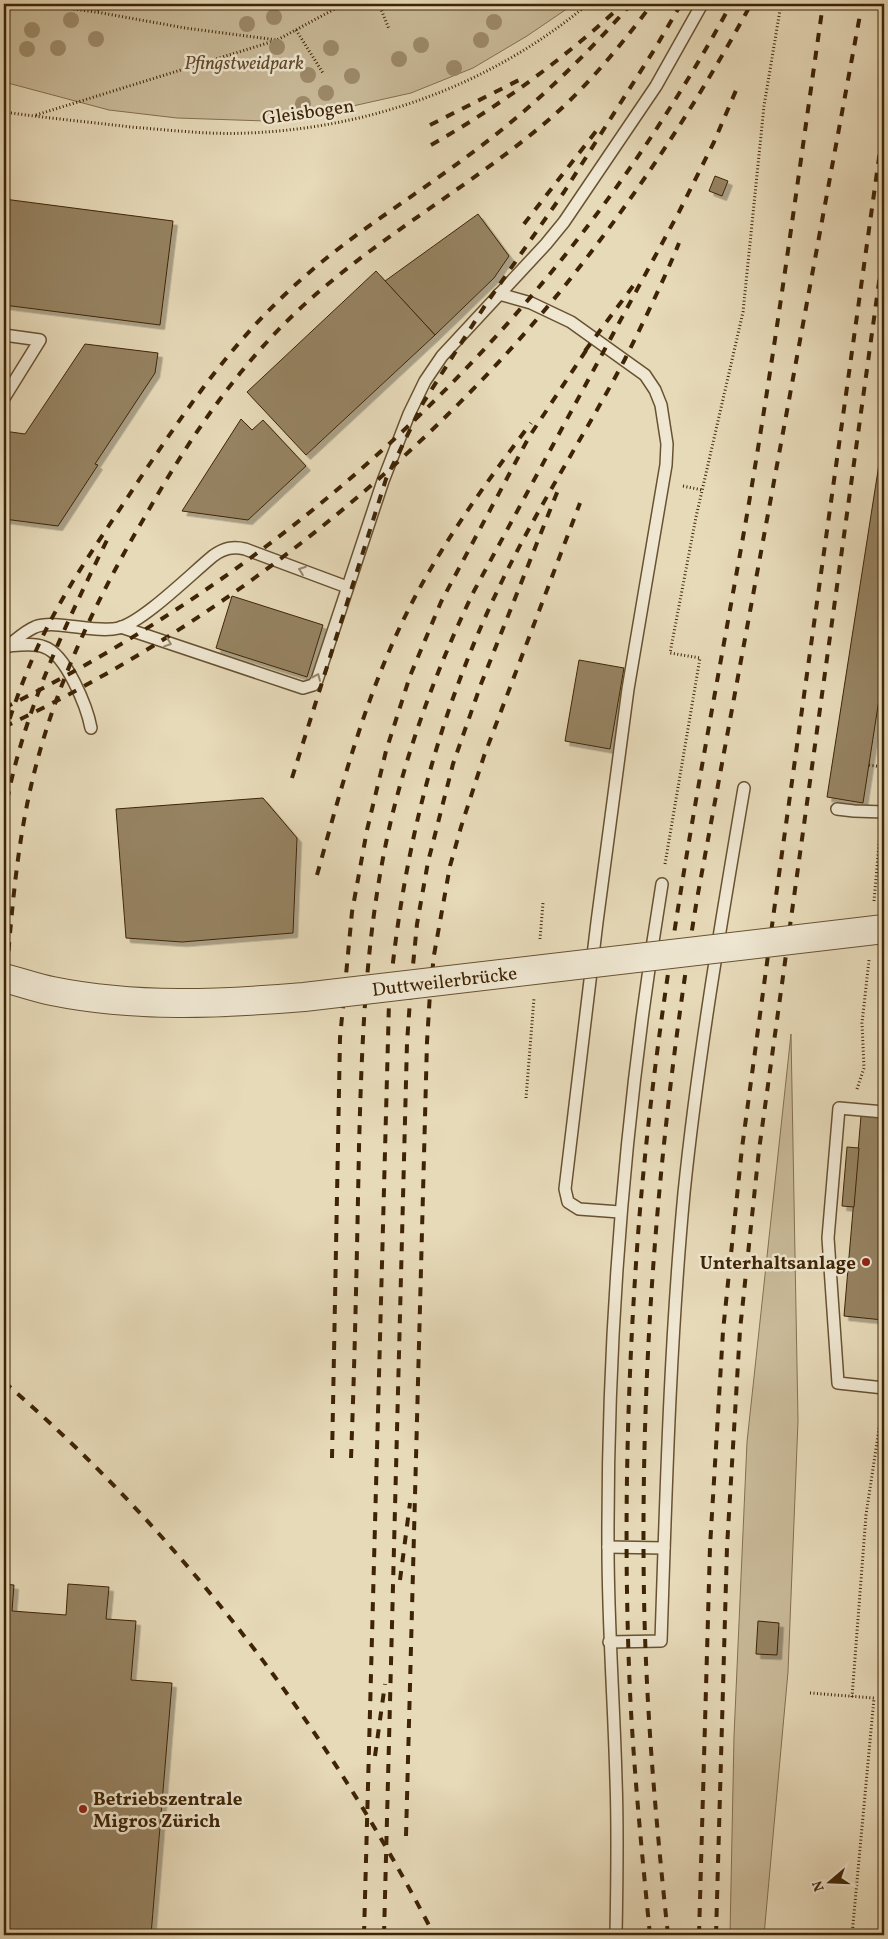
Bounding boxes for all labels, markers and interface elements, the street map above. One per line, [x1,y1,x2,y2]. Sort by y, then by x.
park label: Pfingstweidpark [184,51,304,77]
street label: Gleisbogen [260,94,356,132]
one-way arrow [298,566,306,576]
one-way arrow [163,637,171,647]
one-way arrow [310,673,321,682]
street label: Duttweilerbrücke [371,961,519,1004]
place label: Unterhaltsanlage [700,1251,856,1277]
marker: Unterhaltsanlage [860,1256,872,1268]
place label: Betriebszentrale Migros Zürich [93,1787,243,1835]
marker: Betriebszentrale Migros Zürich [77,1803,89,1815]
north arrow [806,1856,856,1906]
text: N [808,1878,830,1894]

